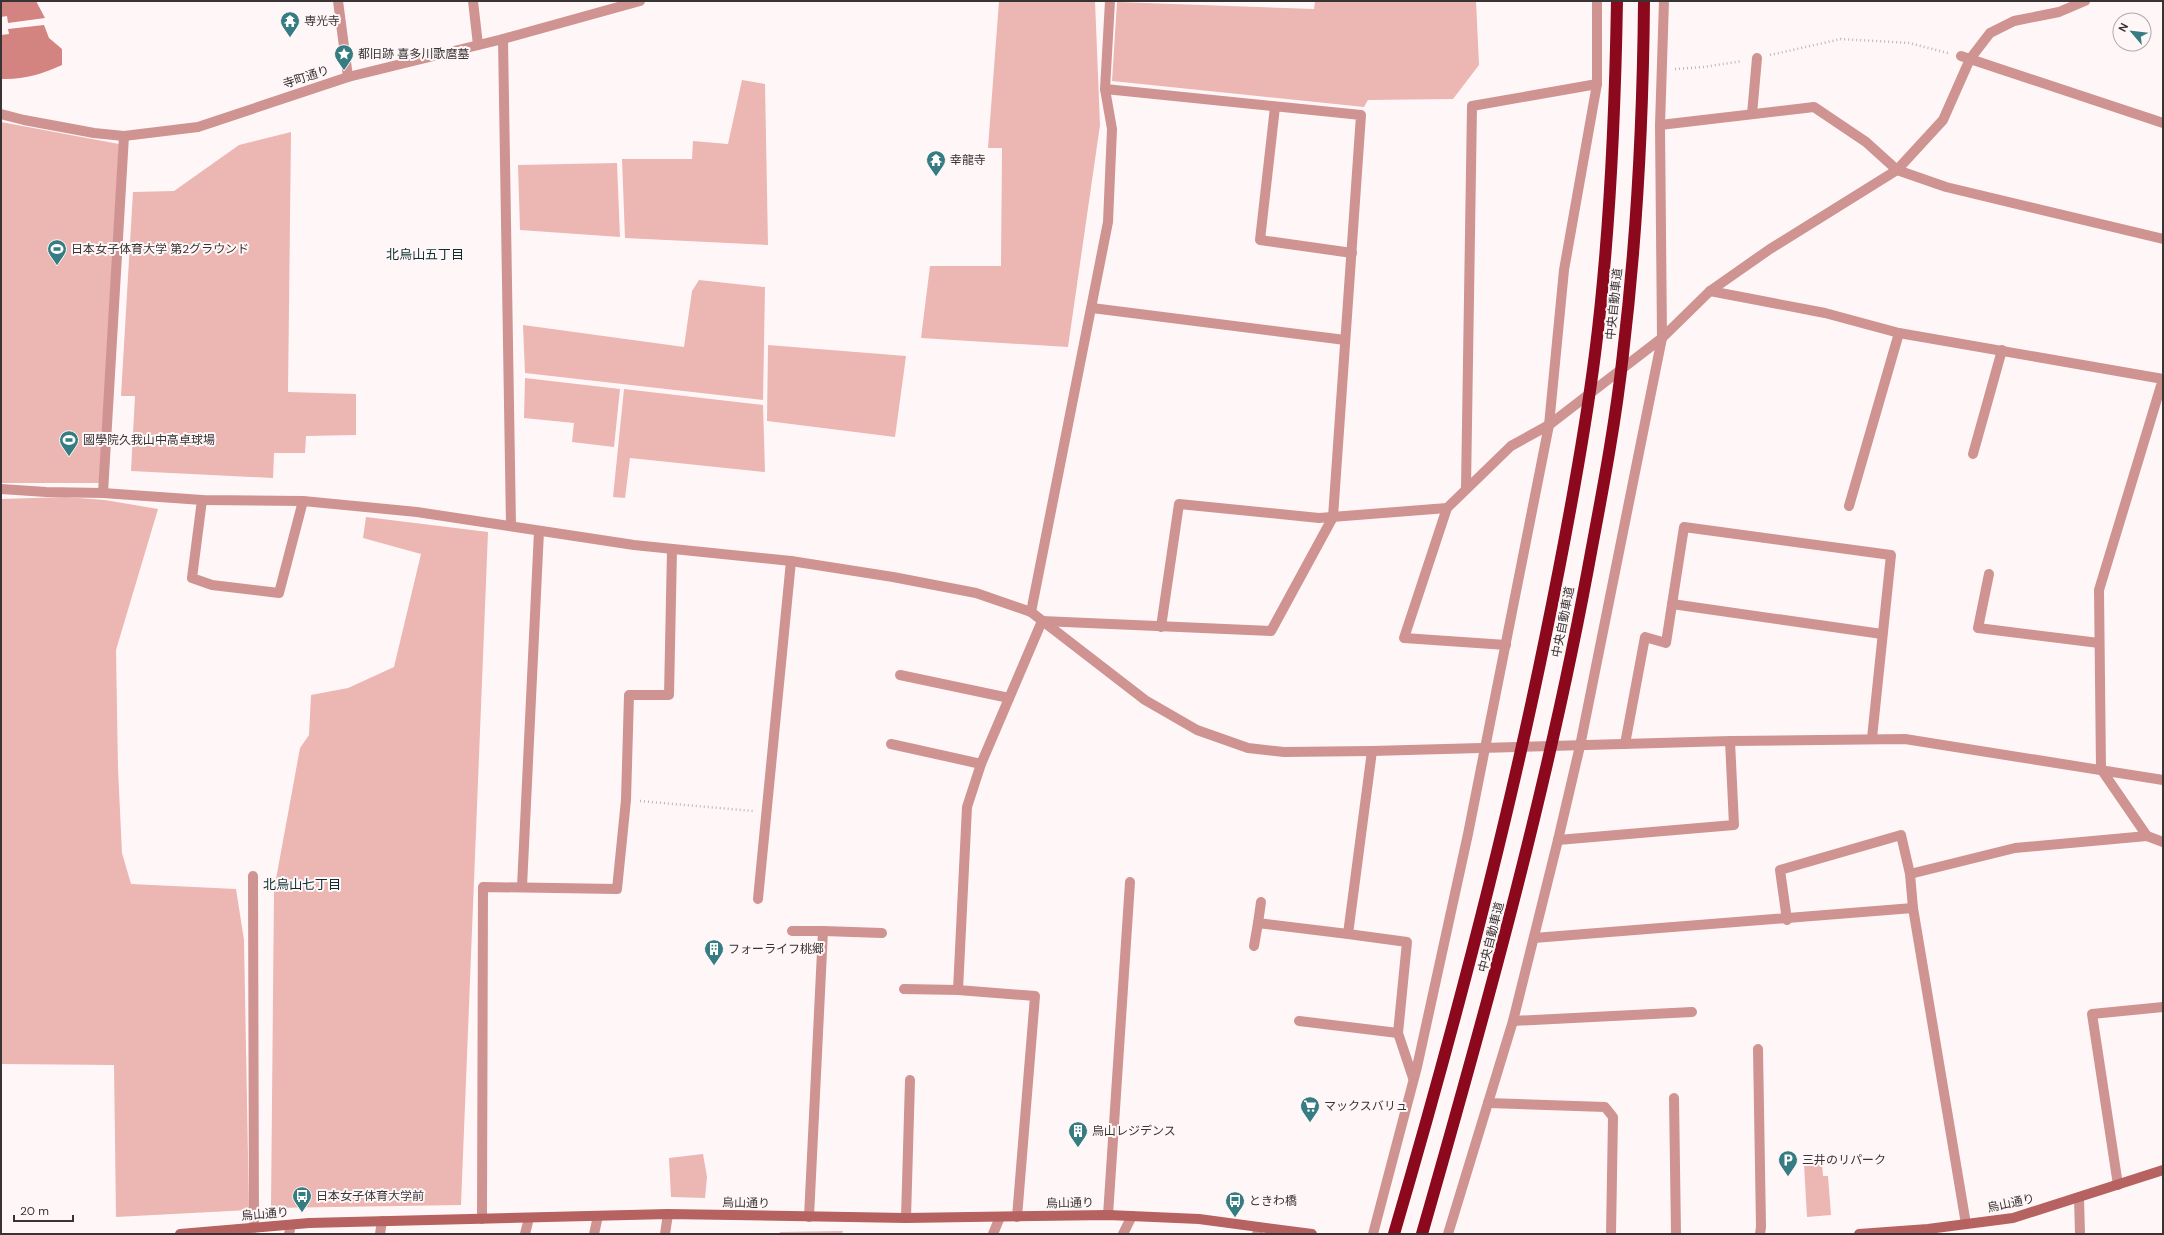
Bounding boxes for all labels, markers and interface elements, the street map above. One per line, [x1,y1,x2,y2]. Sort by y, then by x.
temple icon: 専光寺 [279,10,301,38]
north arrow [2112,12,2152,52]
place label: 専光寺 [304,13,340,29]
text: N [2115,20,2131,34]
place icon: 都旧跡 喜多川歌麿墓 [333,43,355,71]
place label: 都旧跡 喜多川歌麿墓 [358,46,469,62]
street label: 寺町通り [281,62,331,92]
temple icon: 幸龍寺 [925,149,947,177]
place label: 幸龍寺 [950,152,986,168]
sports icon: 日本女子体育大学 第2グラウンド [46,238,68,266]
place label: 日本女子体育大学 第2グラウンド [71,241,249,257]
district label: 北烏山五丁目 [386,246,464,263]
street label: 中央自動車道 [1602,267,1626,341]
sports icon: 國學院久我山中高卓球場 [58,429,80,457]
place label: 國學院久我山中高卓球場 [83,432,215,448]
street label: 中央自動車道 [1548,585,1578,659]
district label: 北烏山七丁目 [263,876,341,893]
street label: 中央自動車道 [1475,900,1507,974]
building icon: フォーライフ桃郷 [703,938,725,966]
place label: フォーライフ桃郷 [728,941,824,957]
supermarket icon: マックスバリュ [1299,1095,1321,1123]
place label: マックスバリュ [1324,1098,1408,1114]
building icon: 烏山レジデンス [1067,1120,1089,1148]
place label: 烏山レジデンス [1092,1123,1176,1139]
parking icon: 三井のリパーク [1777,1149,1799,1177]
place label: 三井のリパーク [1802,1152,1886,1168]
bus stop icon: 日本女子体育大学前 [291,1185,313,1213]
place label: 日本女子体育大学前 [316,1188,424,1204]
bus stop icon: ときわ橋 [1224,1190,1246,1218]
street label: 烏山通り [1986,1190,2036,1216]
place label: ときわ橋 [1249,1193,1297,1209]
street label: 烏山通り [722,1195,770,1211]
street label: 烏山通り [1046,1195,1094,1211]
scale bar [14,1197,73,1223]
text: 20 m [20,1203,49,1219]
street label: 烏山通り [240,1204,290,1224]

